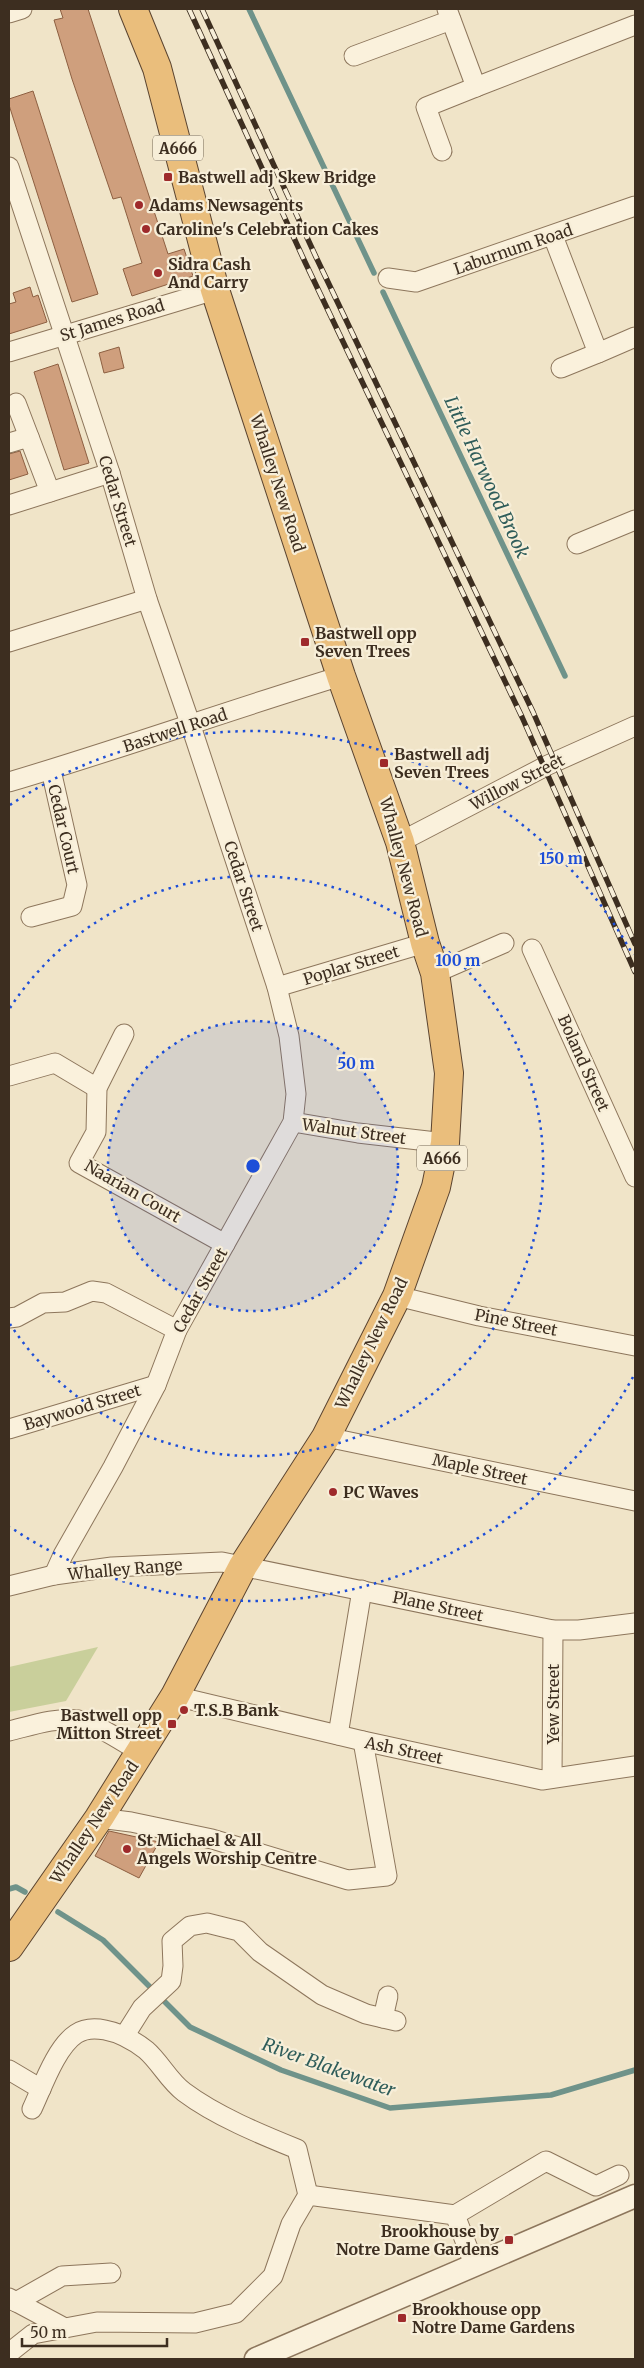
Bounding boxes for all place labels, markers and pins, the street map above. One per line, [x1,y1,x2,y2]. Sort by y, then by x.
place label: Bastwell adj Skew Bridge [178,167,376,187]
marker: Bastwell adj Skew Bridge [162,171,174,183]
place label: Adams Newsagents [148,195,303,215]
marker: Adams Newsagents [133,199,145,211]
place label: Caroline's Celebration Cakes [156,219,379,239]
marker: Caroline's Celebration Cakes [140,223,152,235]
place label: Sidra Cash And Carry [167,254,251,292]
marker: Sidra Cash And Carry [152,267,164,279]
place label: Bastwell opp Seven Trees [315,623,417,661]
marker: Bastwell opp Seven Trees [299,636,311,648]
place label: Bastwell adj Seven Trees [394,744,490,782]
marker: Bastwell adj Seven Trees [378,757,390,769]
centre of rings [244,1157,262,1175]
place label: PC Waves [343,1482,419,1502]
marker: PC Waves [327,1486,339,1498]
place label: T.S.B Bank [194,1700,279,1720]
marker: T.S.B Bank [178,1704,190,1716]
place label: Bastwell opp Mitton Street [57,1705,163,1743]
marker: Bastwell opp Mitton Street [166,1718,178,1730]
place label: St Michael & All Angels Worship Centre [136,1830,317,1868]
marker: St Michael & All Angels Worship Centre [121,1843,133,1855]
place label: Brookhouse by Notre Dame Gardens [336,2221,500,2259]
marker: Brookhouse by Notre Dame Gardens [503,2234,515,2246]
place label: Brookhouse opp Notre Dame Gardens [412,2299,575,2337]
marker: Brookhouse opp Notre Dame Gardens [396,2312,408,2324]

